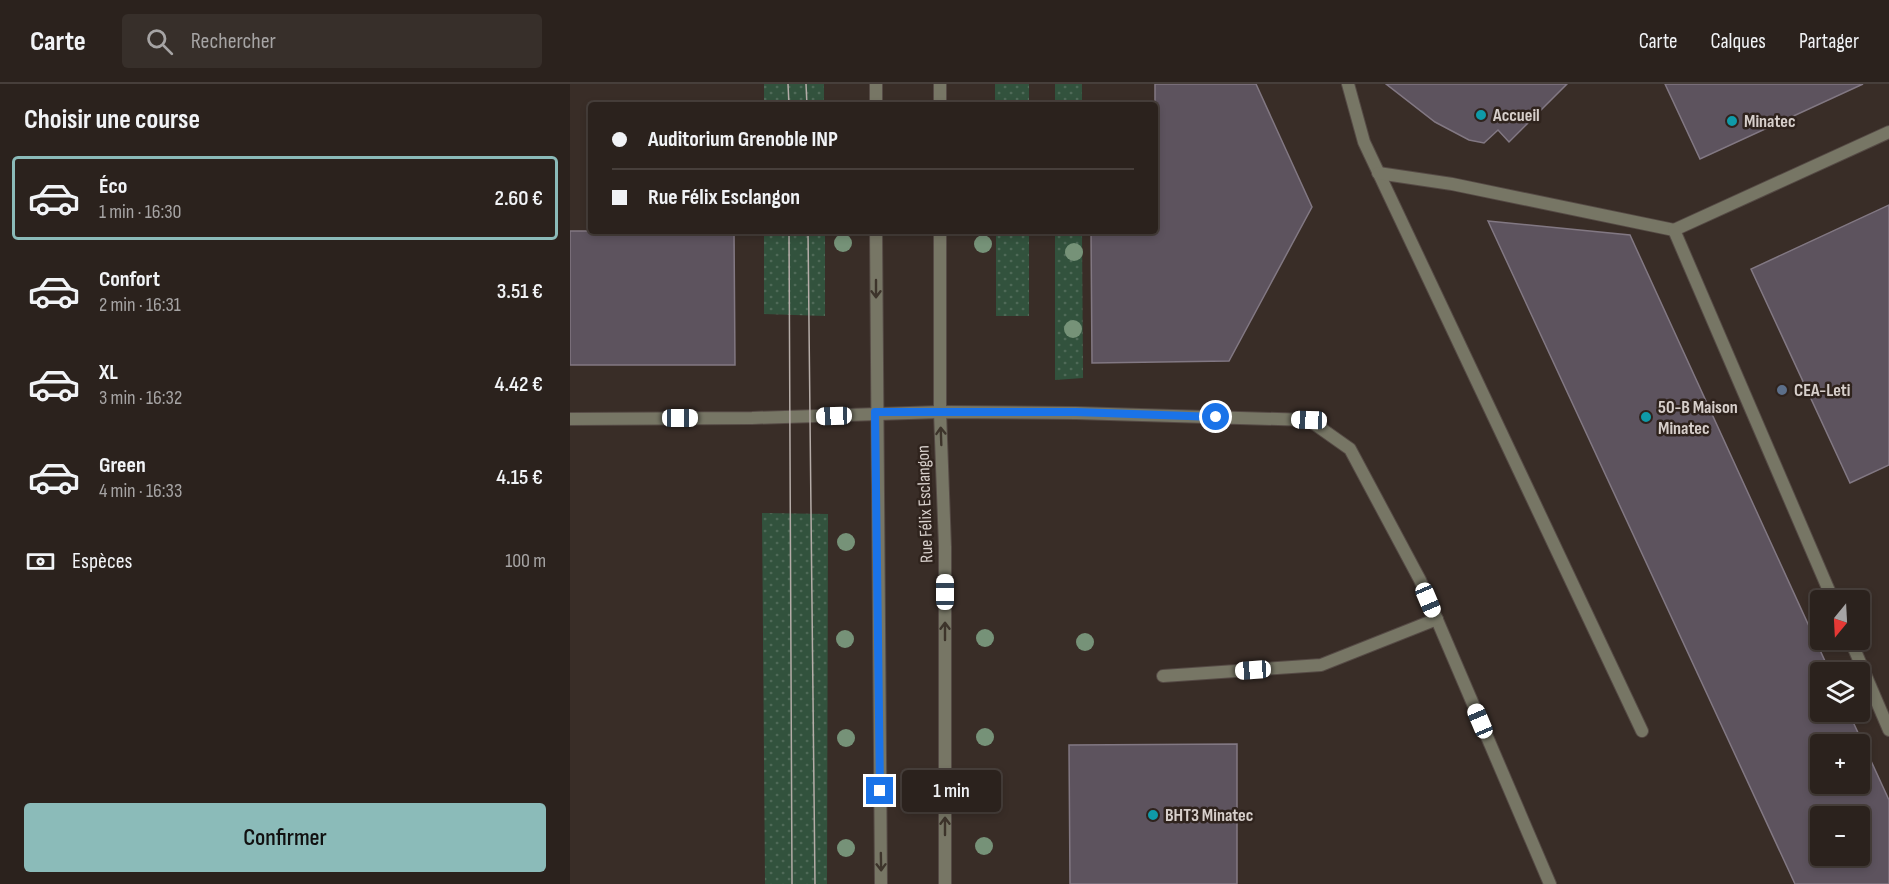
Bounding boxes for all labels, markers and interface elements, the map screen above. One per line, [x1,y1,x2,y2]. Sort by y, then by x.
search box [122,14,542,68]
text: Carte [30,25,86,58]
icon: search [143,25,176,58]
text: Rechercher [191,28,276,55]
text: Carte [1639,29,1678,54]
text: Calques [1711,29,1766,54]
text: Partager [1799,29,1859,54]
text: Choisir une course [24,104,200,136]
place label: Accueil [1492,105,1540,126]
marker: Accueil [1474,108,1488,122]
place label: Minatec [1744,111,1796,132]
marker: Minatec [1725,114,1739,128]
text: Auditorium Grenoble INP [648,126,838,153]
icon: car [27,171,81,225]
text: Éco [99,173,127,200]
text: Rue Félix Esclangon [648,184,800,211]
text: 2.60 € [495,185,543,212]
text: 1 min · 16:30 [99,200,181,224]
icon: car [27,264,81,318]
text: Confort [99,266,160,293]
text: 3.51 € [497,278,543,305]
one-way arrow [870,279,882,299]
text: 2 min · 16:31 [99,293,181,317]
icon: car [27,357,81,411]
text: XL [99,359,118,386]
text: 4.42 € [495,371,543,398]
place label: CEA-Leti [1794,380,1850,401]
marker: CEA-Leti [1775,383,1789,397]
text: 3 min · 16:32 [99,386,182,410]
place label: 50-B Maison Minatec [1658,397,1738,439]
route start [1202,403,1229,430]
car [816,406,852,426]
car [662,409,698,427]
car [1291,410,1327,430]
marker: 50-B Maison Minatec [1639,410,1653,424]
one-way arrow [935,426,946,446]
street label: Rue Félix Esclangon [912,445,938,563]
icon: car [27,450,81,504]
text: Green [99,452,146,479]
text: 4.15 € [496,464,543,491]
text: 4 min · 16:33 [99,479,182,503]
icon: cash [24,545,57,578]
text: Espèces [72,548,132,575]
text: 100 m [505,549,546,573]
car [936,574,954,610]
car [1413,580,1443,620]
north arrow [1810,590,1870,650]
map controls [1810,590,1870,866]
one-way arrow [939,621,951,641]
car [1234,660,1272,680]
button: layers [1810,662,1870,722]
car [1465,701,1495,741]
button: + [1810,734,1870,794]
callout: 1 min [901,770,1000,812]
route end [866,777,893,804]
text: 1 min [933,779,970,803]
button: Confirmer [24,803,546,872]
place label: BHT3 Minatec [1165,805,1253,826]
button: − [1810,806,1870,866]
marker: BHT3 Minatec [1146,808,1160,822]
one-way arrow [939,816,951,836]
one-way arrow [875,852,887,872]

